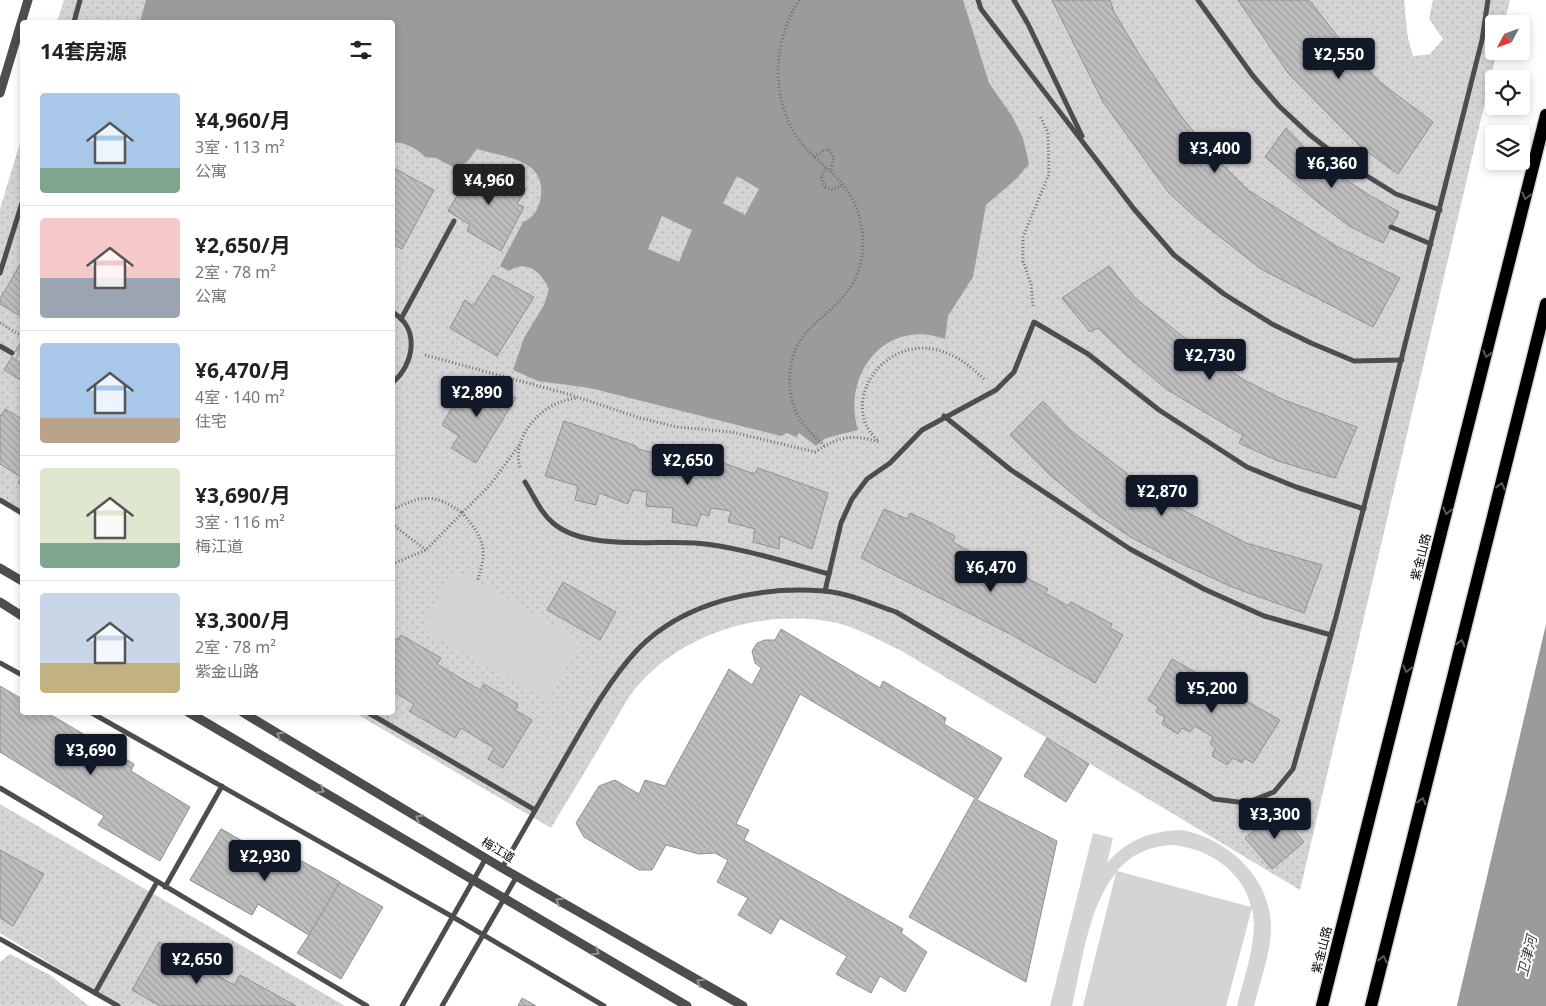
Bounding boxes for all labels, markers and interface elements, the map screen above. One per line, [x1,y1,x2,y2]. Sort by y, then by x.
north arrow [1485,15,1530,60]
map controls [1485,15,1530,170]
icon: filters [347,36,375,64]
text: 14套房源 [40,37,127,65]
pin: ¥2,550 [1298,38,1380,80]
text: ¥2,550 [1314,43,1364,65]
button: locate [1485,70,1530,115]
text: ¥4,960/月 [195,106,291,134]
icon: home [80,113,140,173]
button: layers [1485,125,1530,170]
pin: ¥3,400 [1174,132,1256,174]
text: 3室 · 113 m² [195,136,285,158]
text: ¥3,400 [1190,137,1240,159]
pin: ¥6,360 [1291,146,1373,189]
text: ¥6,360 [1307,152,1357,174]
text: 公寓 [195,160,227,182]
pin: ¥4,960 [448,164,530,206]
text: ¥4,960 [464,169,514,191]
one-way arrow [1521,191,1532,200]
text: ¥2,650/月 [195,231,291,259]
icon: home [80,238,140,298]
text: 2室 · 78 m² [195,261,276,283]
text: 公寓 [195,285,227,307]
pin: ¥2,730 [1169,338,1251,381]
text: ¥2,730 [1185,344,1235,366]
one-way arrow [1482,349,1493,358]
text: ¥6,470/月 [195,356,291,384]
icon: home [80,363,140,423]
pin: ¥2,890 [436,376,518,418]
text: ¥2,890 [452,381,502,403]
text: 4室 · 140 m² [195,386,285,408]
text: 住宅 [195,410,227,432]
pin: ¥2,650 [647,444,729,486]
text: ¥2,650 [663,449,713,471]
pin: ¥2,870 [1121,474,1203,517]
text: ¥2,870 [1137,480,1187,502]
text: ¥3,690/月 [195,481,291,509]
one-way arrow [1495,481,1506,490]
icon: home [80,488,140,548]
one-way arrow [1442,507,1453,516]
text: 3室 · 116 m² [195,511,285,533]
street label: 紫金山路 [1406,532,1435,582]
text: 梅江道 [195,535,243,557]
pin: ¥6,470 [950,550,1032,593]
text: ¥6,470 [966,556,1016,578]
text: ¥3,300/月 [195,606,291,634]
icon: home [80,613,140,673]
text: 2室 · 78 m² [195,636,276,658]
one-way arrow [1456,640,1466,648]
text: 紫金山路 [195,660,259,682]
one-way arrow [1402,664,1413,673]
pin: ¥5,200 [1171,672,1253,714]
text: ¥5,200 [1187,677,1237,699]
one-way arrow [276,732,285,742]
pin: ¥3,690 [50,734,132,776]
text: ¥3,690 [66,739,116,761]
one-way arrow [315,784,324,794]
one-way arrow [1416,797,1427,806]
pin: ¥3,300 [1234,798,1316,840]
text: ¥3,300 [1250,803,1300,825]
one-way arrow [416,815,425,825]
street label: 梅江道 [478,833,518,866]
pin: ¥2,930 [224,840,306,882]
text: ¥2,930 [240,845,290,867]
one-way arrow [556,897,565,907]
street label: 紫金山路 [1307,925,1336,975]
water label: 卫津河 [1512,930,1542,979]
pin: ¥2,650 [156,942,238,985]
one-way arrow [591,946,600,956]
text: ¥2,650 [172,948,222,970]
one-way arrow [1377,954,1388,963]
one-way arrow [697,978,706,988]

